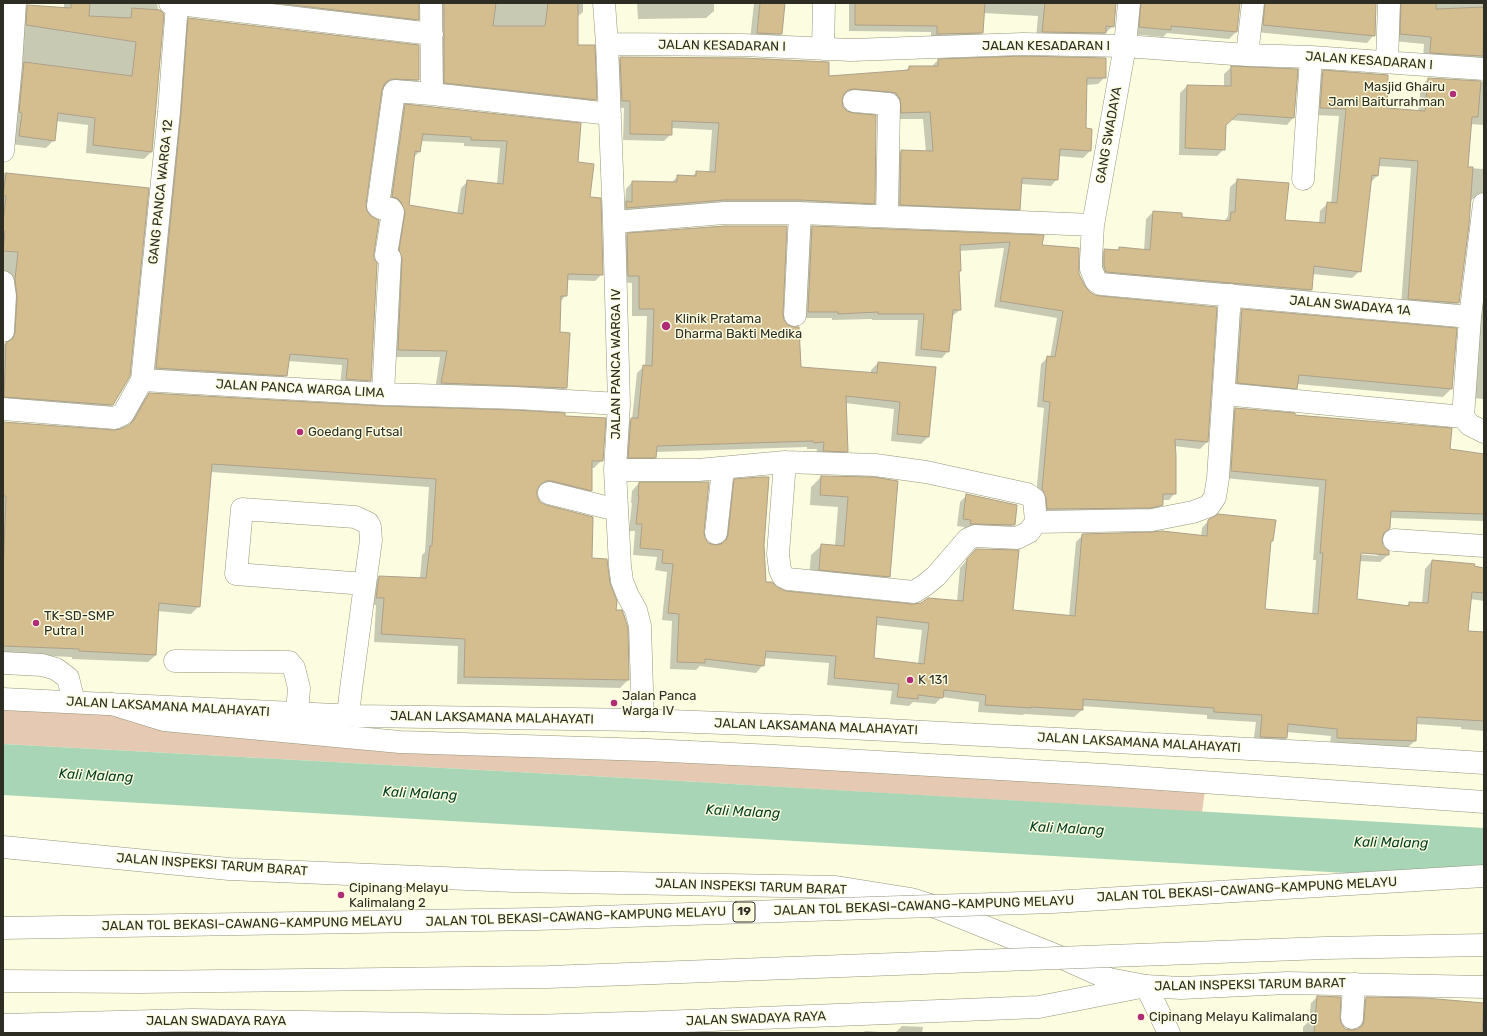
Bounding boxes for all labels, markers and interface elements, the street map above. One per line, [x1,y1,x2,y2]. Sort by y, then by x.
street label: JALAN KESADARAN I [658,37,786,55]
street label: JALAN KESADARAN I [982,38,1110,54]
street label: JALAN KESADARAN I [1305,49,1433,73]
place label: Masjid Ghairu Jami Baiturrahman [1328,79,1445,110]
street label: GANG SWADAYA [1093,85,1125,185]
marker: Masjid Ghairu Jami Baiturrahman [1448,89,1458,99]
street label: GANG PANCA WARGA 12 [146,119,176,265]
street label: JALAN PANCA WARGA IV [608,289,624,439]
street label: JALAN SWADAYA 1A [1289,293,1411,319]
place label: Klinik Pratama Dharma Bakti Medika [675,311,802,342]
marker: Klinik Pratama Dharma Bakti Medika [660,320,672,332]
street label: JALAN PANCA WARGA LIMA [215,377,385,401]
place label: Goedang Futsal [308,424,403,440]
marker: Goedang Futsal [295,427,305,437]
place label: TK-SD-SMP Putra I [44,608,115,639]
marker: TK-SD-SMP Putra I [31,618,41,628]
place label: K 131 [918,672,948,688]
marker: K 131 [905,675,915,685]
place label: Jalan Panca Warga IV [622,688,696,719]
street label: JALAN LAKSAMANA MALAHAYATI [66,694,270,720]
marker: Jalan Panca Warga IV [609,698,619,708]
street label: JALAN LAKSAMANA MALAHAYATI [390,708,594,728]
street label: JALAN LAKSAMANA MALAHAYATI [714,716,918,738]
street label: JALAN LAKSAMANA MALAHAYATI [1037,730,1241,756]
water label: Kali Malang [58,766,134,786]
water label: Kali Malang [382,784,458,804]
water label: Kali Malang [705,802,781,822]
water label: Kali Malang [1029,819,1105,839]
water label: Kali Malang [1354,834,1428,852]
street label: JALAN INSPEKSI TARUM BARAT [116,851,308,879]
street label: JALAN TOL BEKASI–CAWANG–KAMPUNG MELAYU [1096,874,1398,906]
street label: JALAN INSPEKSI TARUM BARAT [655,876,847,898]
place label: Cipinang Melayu Kalimalang 2 [349,880,448,911]
marker: Cipinang Melayu Kalimalang 2 [336,890,346,900]
street label: JALAN TOL BEKASI–CAWANG–KAMPUNG MELAYU [773,893,1075,919]
road number: 19 [733,902,755,922]
street label: JALAN TOL BEKASI–CAWANG–KAMPUNG MELAYU [425,904,727,930]
street label: JALAN TOL BEKASI–CAWANG–KAMPUNG MELAYU [101,914,403,934]
street label: JALAN INSPEKSI TARUM BARAT [1154,976,1346,994]
street label: JALAN SWADAYA RAYA [686,1009,826,1029]
place label: Cipinang Melayu Kalimalang [1149,1009,1317,1025]
marker: Cipinang Melayu Kalimalang [1136,1012,1146,1022]
street label: JALAN SWADAYA RAYA [146,1013,286,1029]

